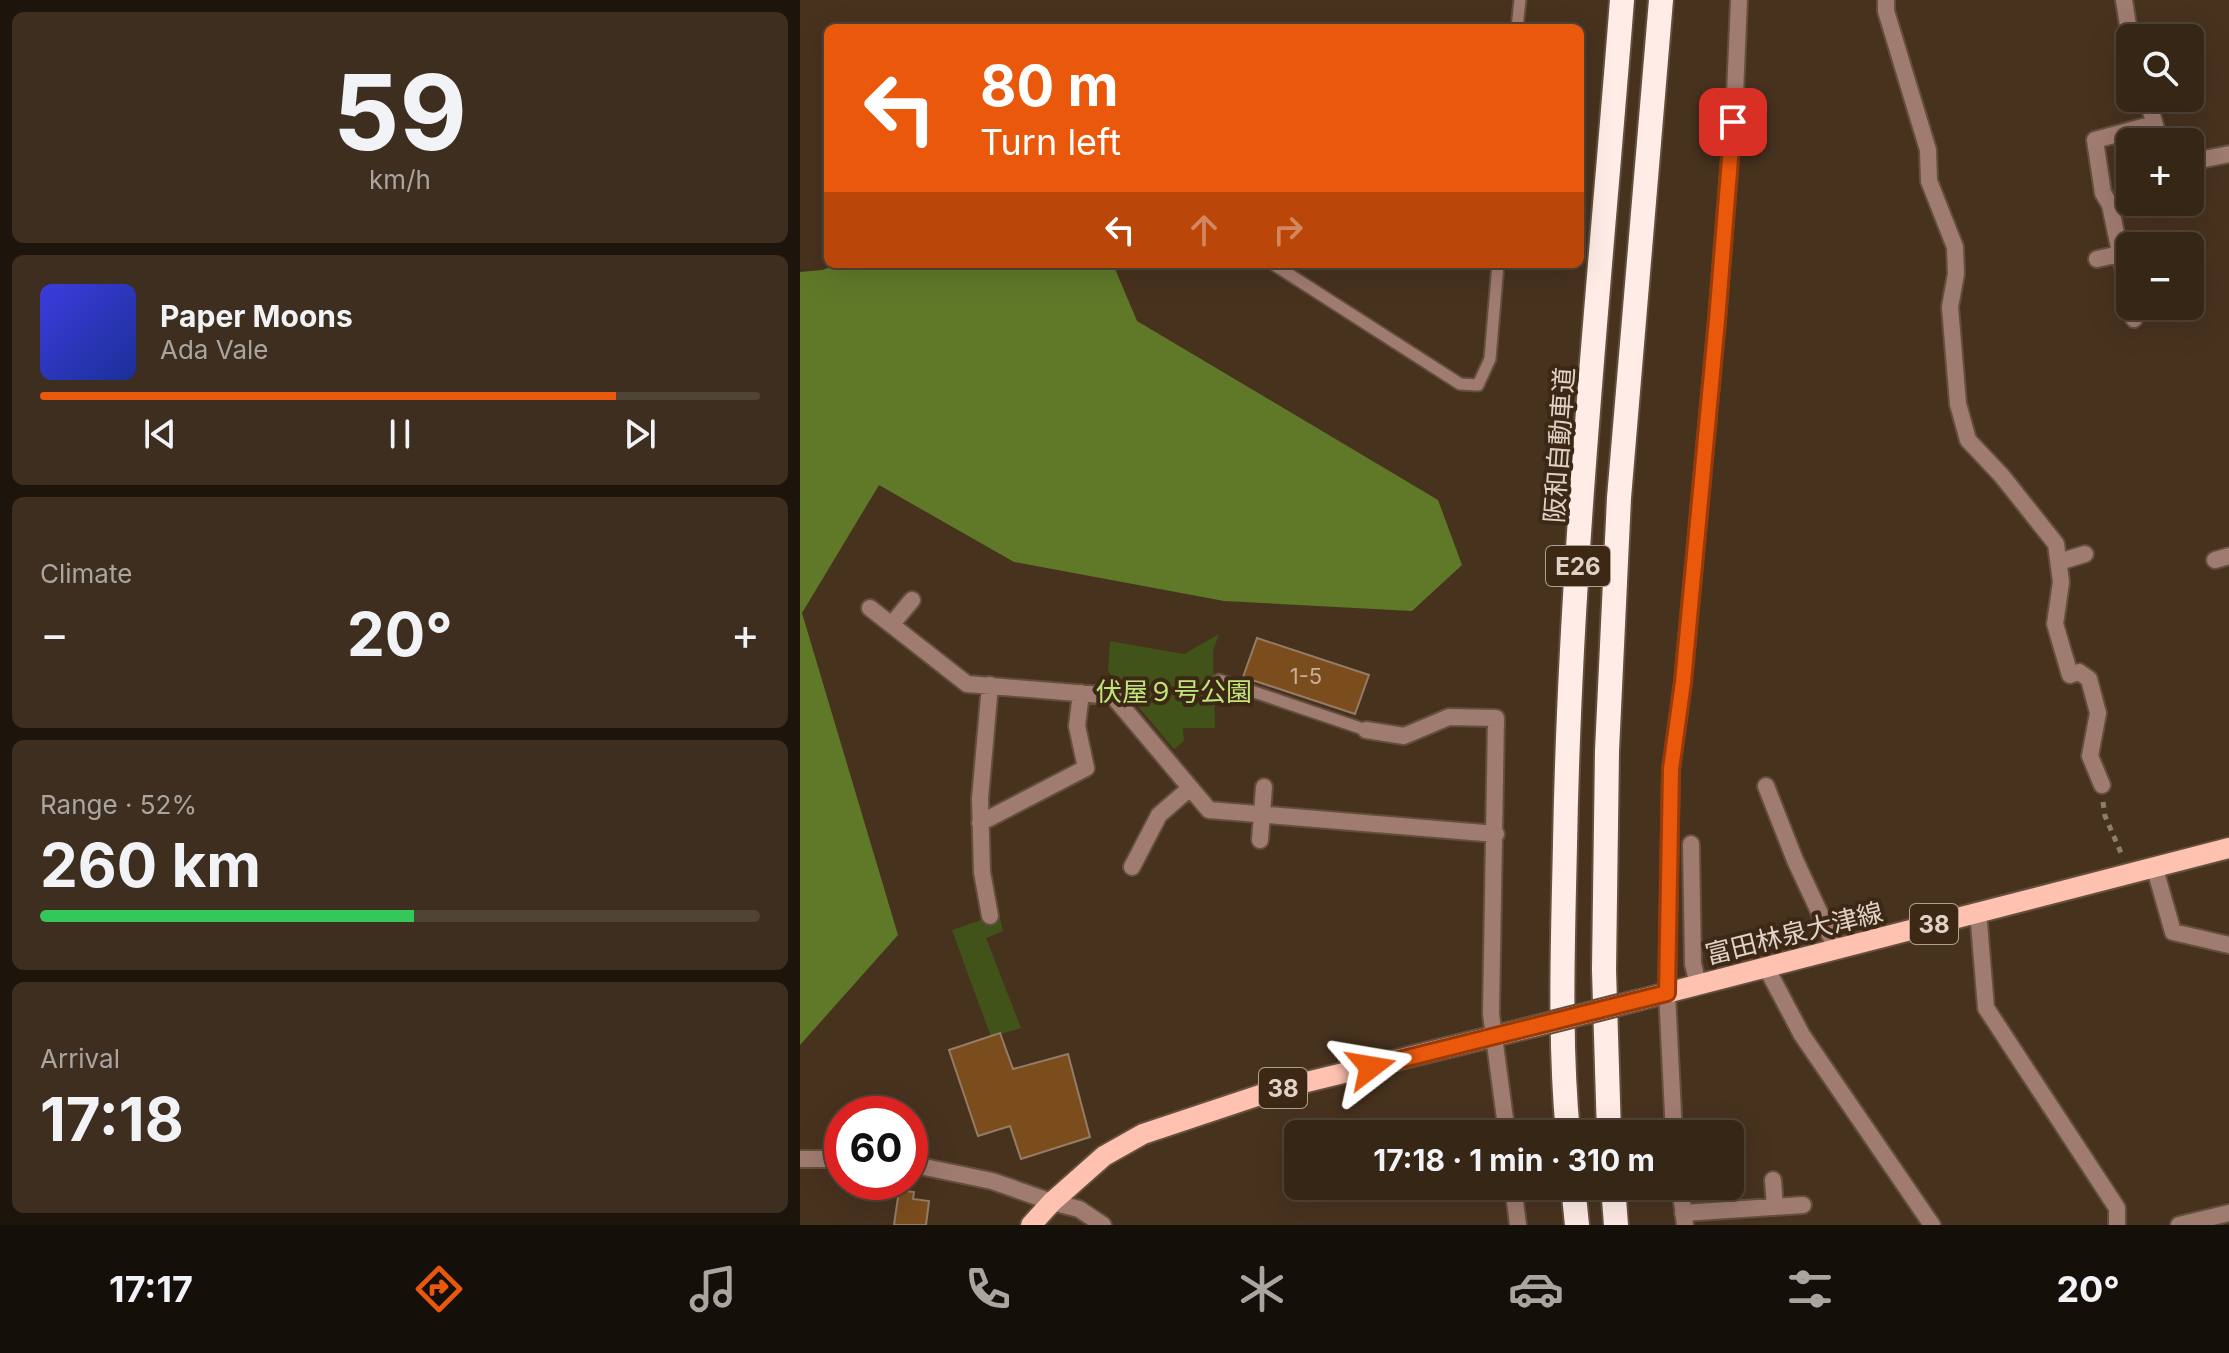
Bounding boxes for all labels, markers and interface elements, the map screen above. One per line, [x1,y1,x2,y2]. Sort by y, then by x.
map controls [2116,24,2204,320]
button: search [2116,24,2204,112]
text: 59 [333,49,467,175]
text: 80 m [980,52,1119,120]
icon: left [848,56,952,160]
pin [1699,88,1767,156]
icon: arrive [1711,100,1755,144]
text: Turn left [980,120,1121,164]
button: + [2116,128,2204,216]
text: km/h [369,164,431,195]
icon: left [1098,208,1142,252]
icon: ahead [1182,208,1226,252]
icon: right [1266,208,1310,252]
button: − [2116,232,2204,320]
text: Paper Moons [160,298,353,334]
text: Ada Vale [160,334,268,365]
street label: 阪和自動車道 [1538,366,1580,524]
icon: previous [138,412,182,456]
icon: pause [378,412,422,456]
icon: next [618,412,662,456]
road number: E26 [1546,546,1610,586]
text: Climate [40,558,132,589]
text: 20° [347,598,453,670]
text: − [40,607,69,661]
text: + [731,607,760,661]
house number: 1-5 [1290,663,1322,689]
park label: 伏屋９号公園 [1096,676,1252,707]
text: Range · 52% [40,789,197,820]
text: 260 km [40,829,261,901]
street label: 富田林泉大津線 [1702,896,1886,970]
road number: 38 [1910,904,1958,944]
position arrow [1329,1025,1413,1109]
text: Arrival [40,1043,120,1074]
road number: 38 [1259,1068,1307,1108]
text: 17:18 [40,1083,184,1155]
speed limit sign: 60 [824,1096,928,1200]
text: 17:18 · 1 min · 310 m [1373,1142,1655,1178]
icon: directions [411,1261,467,1317]
icon: music [685,1261,741,1317]
icon: phone [960,1261,1016,1317]
icon: climate [1234,1261,1290,1317]
icon: car [1508,1261,1564,1317]
icon: filters [1782,1261,1838,1317]
text: 17:17 [109,1267,193,1311]
text: 20° [2056,1267,2120,1311]

